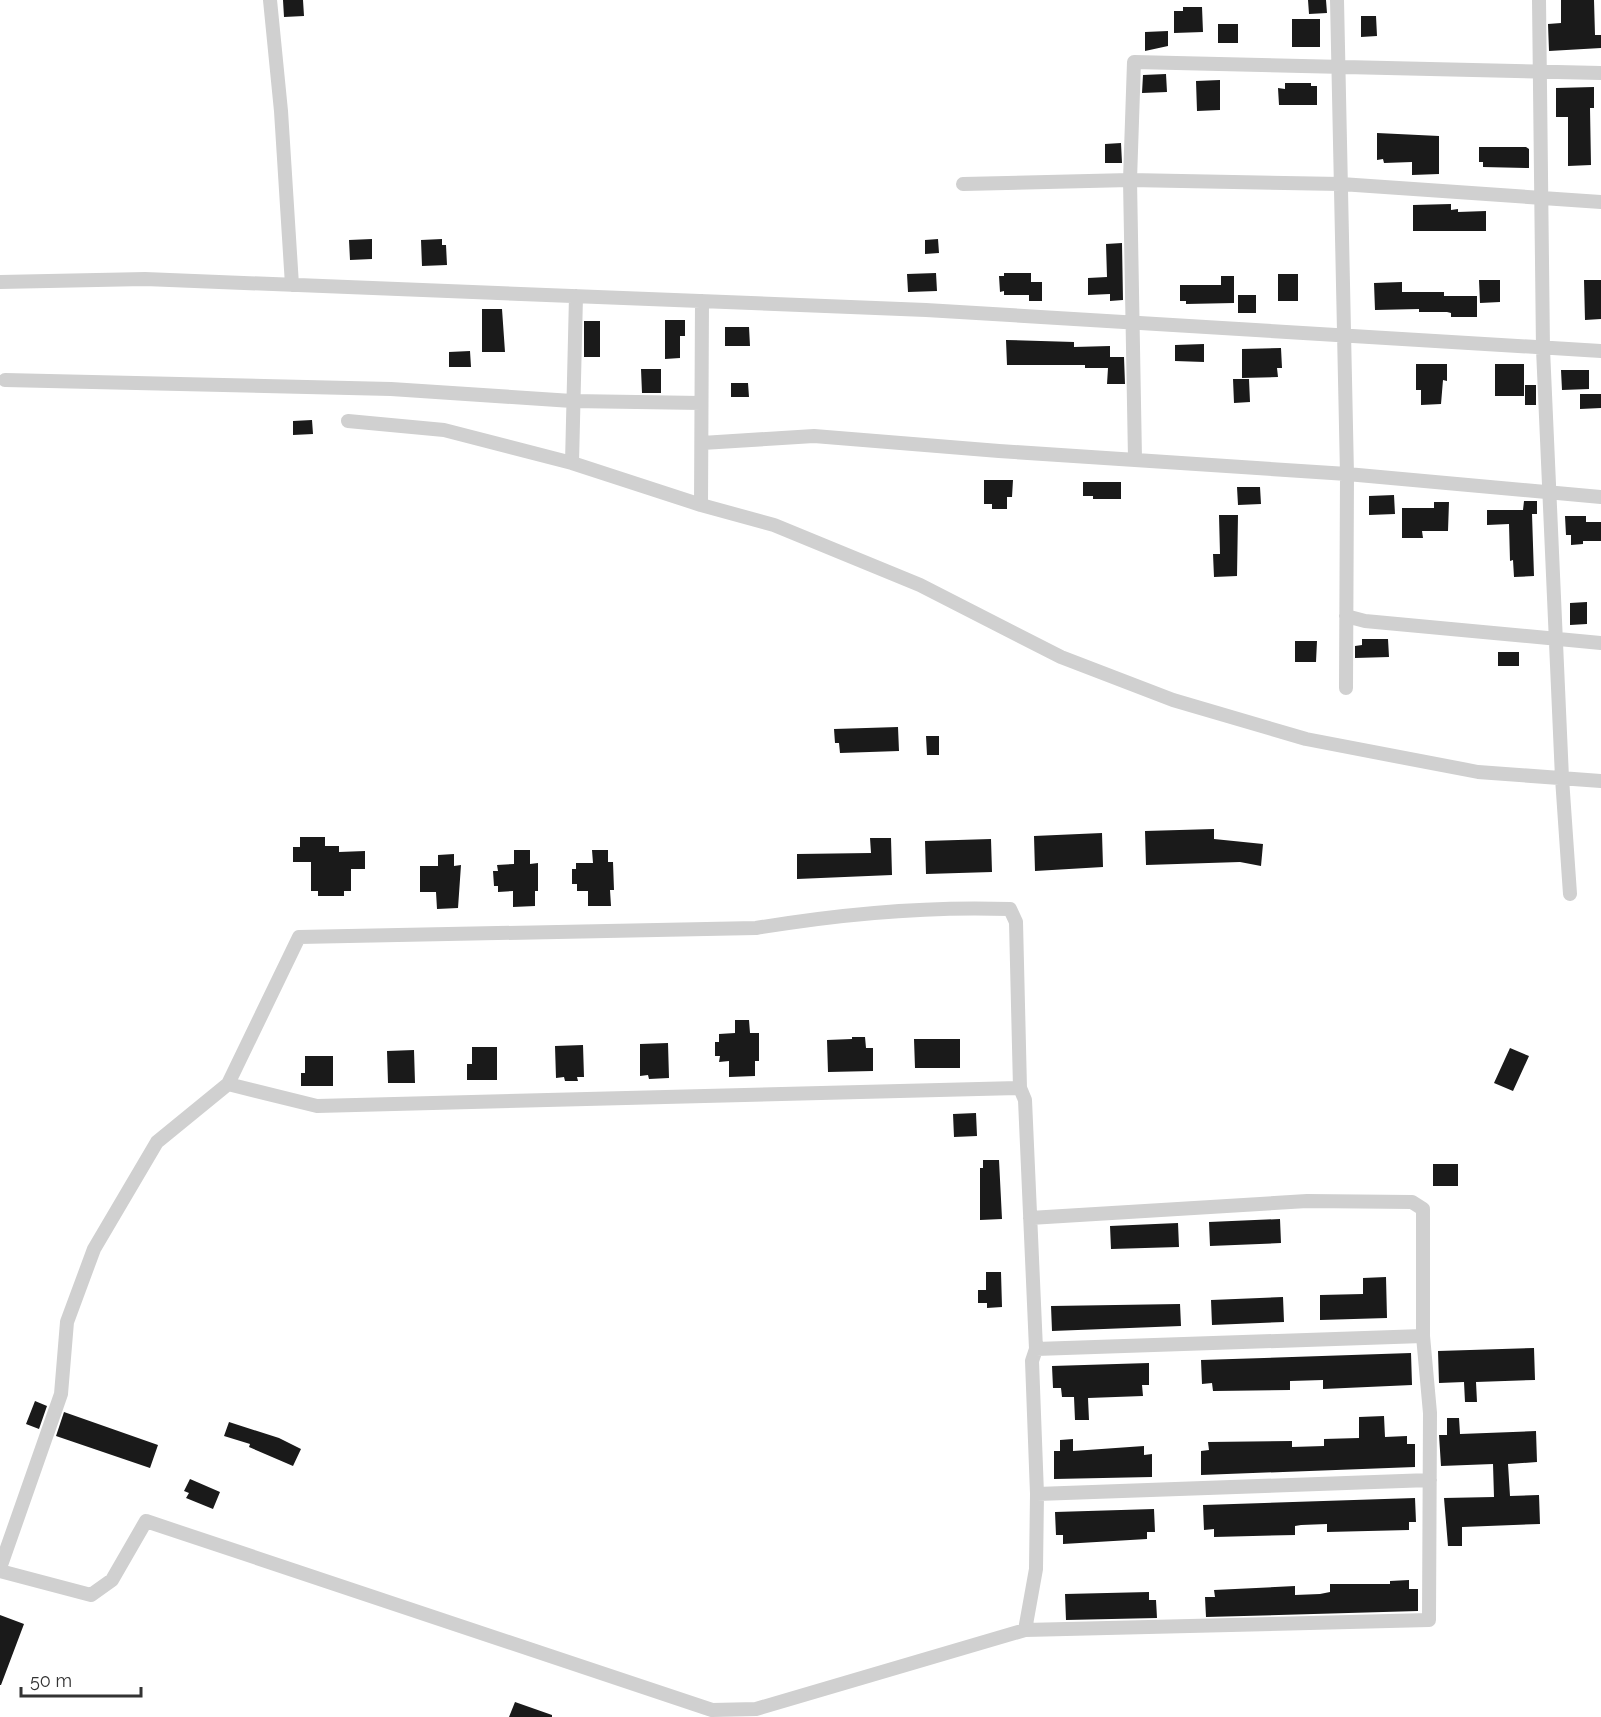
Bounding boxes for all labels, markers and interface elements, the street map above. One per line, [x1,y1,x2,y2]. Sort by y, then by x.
scale bar [21,1660,141,1698]
text: 50 m [30,1670,72,1691]

